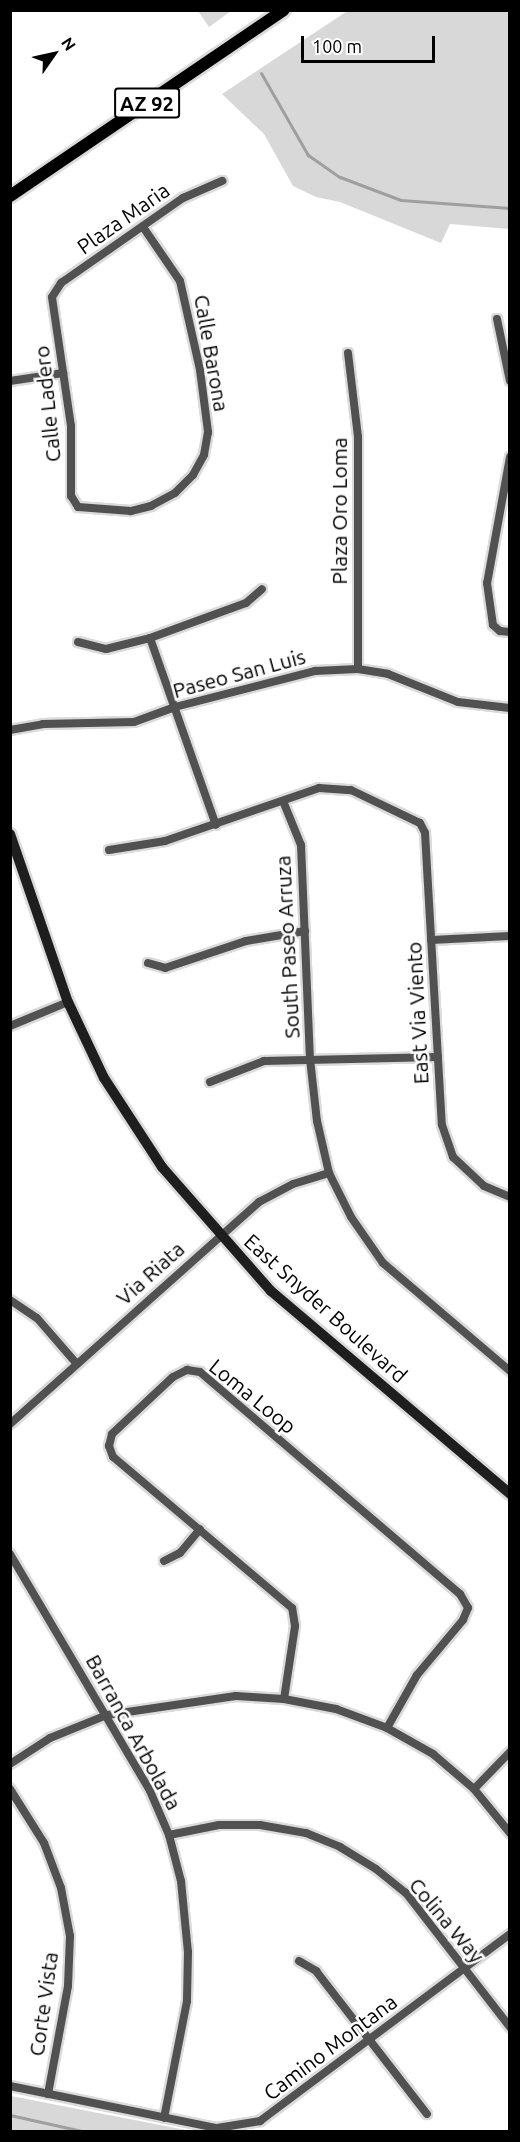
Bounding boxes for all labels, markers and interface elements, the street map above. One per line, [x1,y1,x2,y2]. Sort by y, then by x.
north arrow [24,24,84,84]
scale bar [304,24,438,62]
text: N [58,34,80,54]
text: 100 m [312,36,362,56]
road number: AZ 92 [114,86,180,120]
street label: Plaza Maria [72,177,174,259]
street label: Calle Barona [189,293,235,413]
street label: Calle Ladero [28,345,66,463]
street label: Plaza Oro Loma [326,437,352,585]
street label: Paseo San Luis [170,643,308,703]
street label: South Paseo Arruza [270,855,304,1039]
street label: East Via Viento [401,941,433,1085]
street label: East Snyder Boulevard [239,1228,413,1388]
street label: Via Riata [111,1236,189,1310]
street label: Loma Loop [205,1353,301,1439]
street label: Barranca Arbolada [81,1650,187,1814]
street label: Colina Way [404,1872,490,1968]
street label: Corte Vista [23,1950,63,2058]
street label: Camino Montana [258,1989,402,2105]

